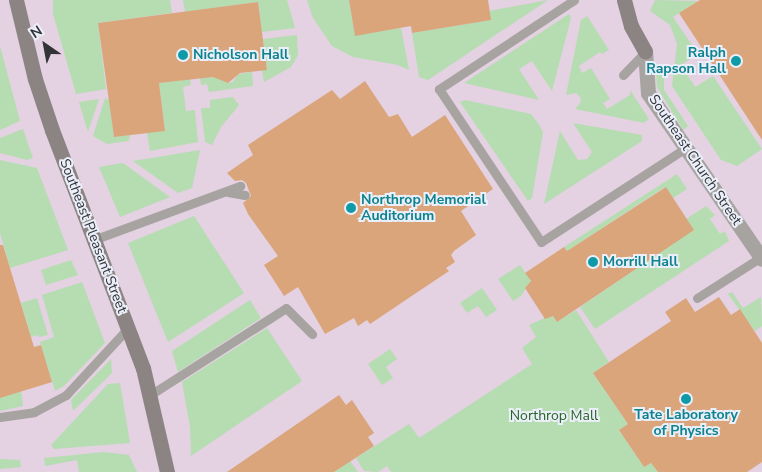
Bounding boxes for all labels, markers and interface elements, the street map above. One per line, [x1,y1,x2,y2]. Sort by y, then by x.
north arrow [20,20,70,70]
text: N [27,21,46,43]
place label: Ralph Rapson Hall [646,45,726,78]
place label: Nicholson Hall [193,47,289,63]
marker: Nicholson Hall [177,49,189,61]
marker: Ralph Rapson Hall [730,55,742,67]
street label: Southeast Church Street [645,92,745,228]
street label: Southeast Pleasant Street [56,157,130,315]
place label: Northrop Memorial Auditorium [361,192,486,224]
marker: Northrop Memorial Auditorium [345,202,357,214]
place label: Morrill Hall [603,254,678,270]
marker: Morrill Hall [587,256,599,268]
marker: Tate Laboratory of Physics [680,393,692,405]
place label: Tate Laboratory of Physics [634,407,738,440]
park label: Northrop Mall [510,408,598,424]

